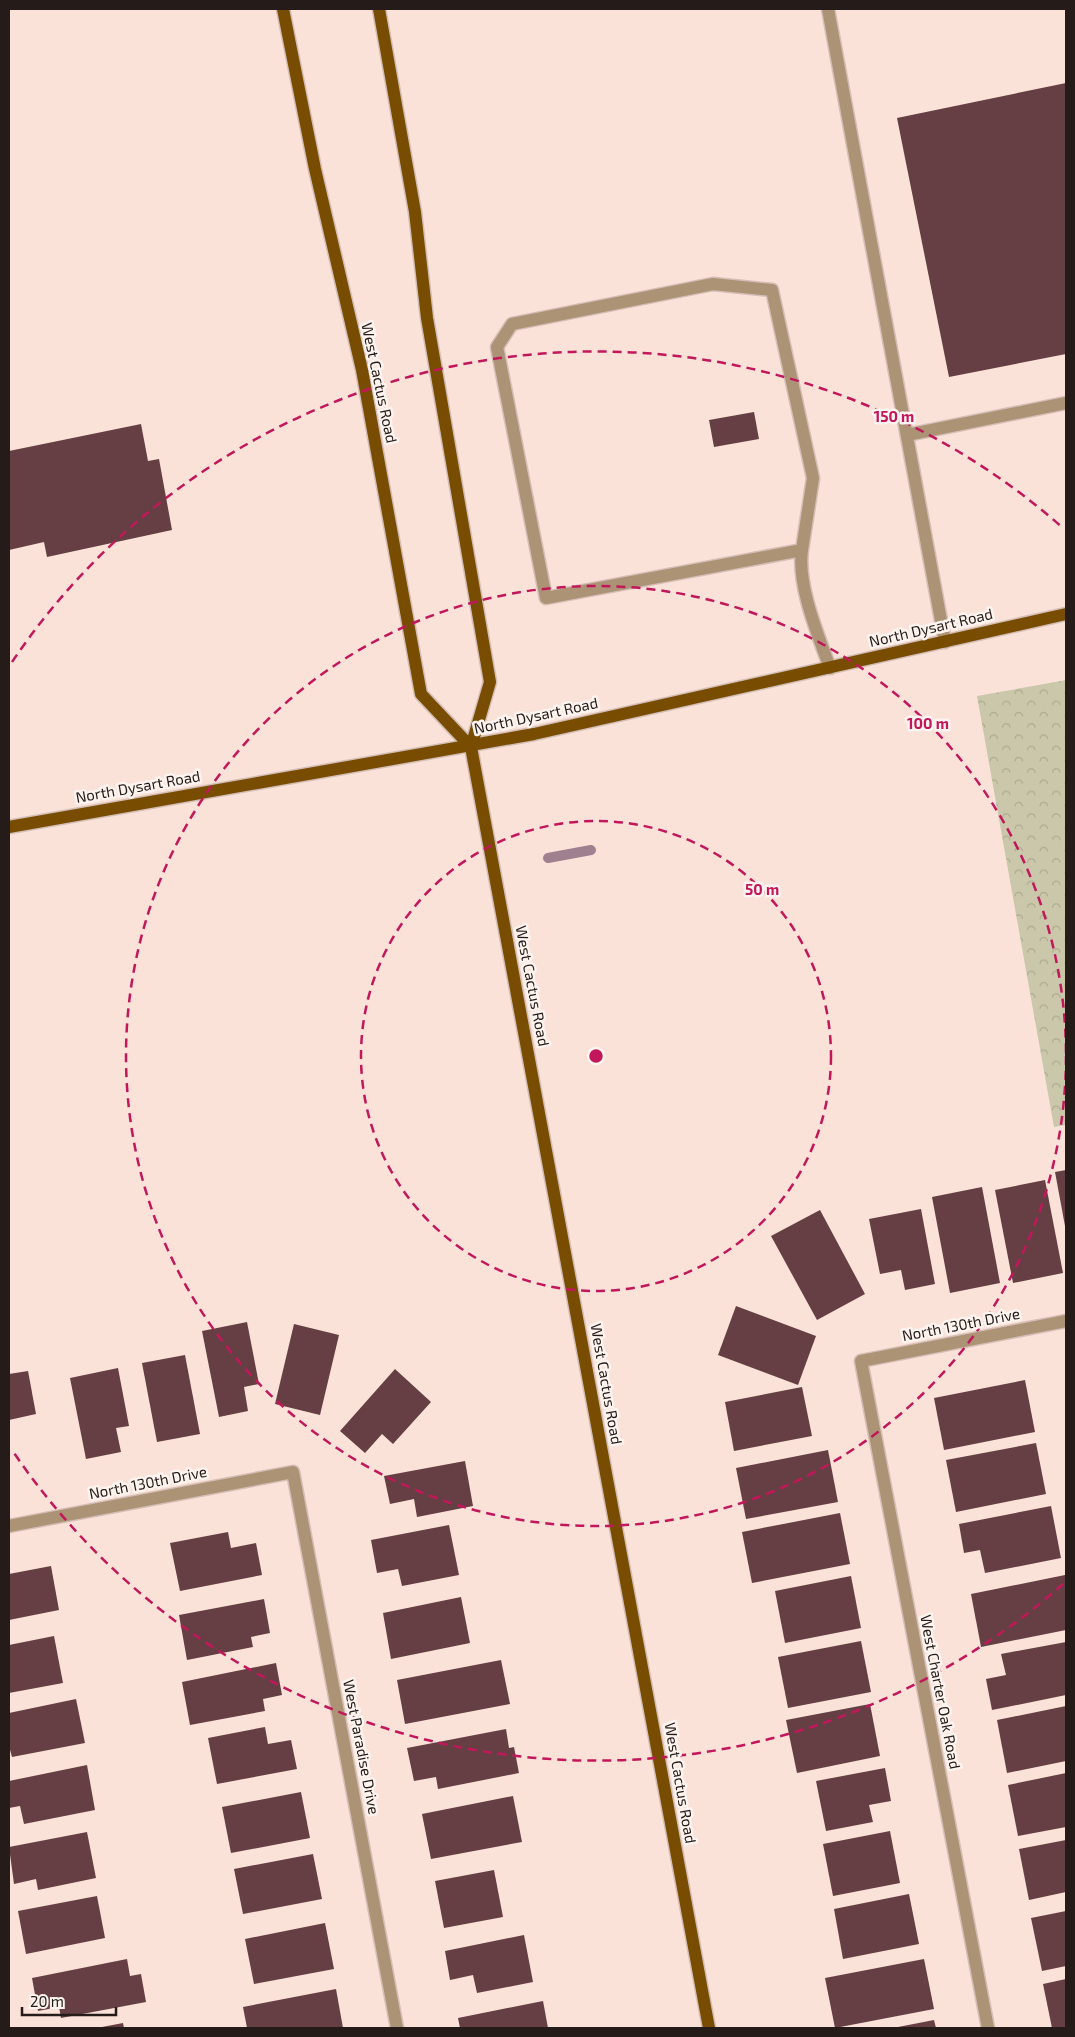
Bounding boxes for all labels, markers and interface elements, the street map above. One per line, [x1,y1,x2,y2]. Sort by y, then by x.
street label: West Cactus Road [358,321,402,445]
text: 150 m [874,407,914,425]
street label: North Dysart Road [867,604,994,650]
street label: North Dysart Road [472,693,599,737]
text: 100 m [907,714,949,732]
street label: North Dysart Road [74,766,202,806]
text: 50 m [745,880,779,898]
street label: West Cactus Road [512,924,554,1048]
centre of rings [587,1047,605,1065]
street label: North 130th Drive [900,1304,1021,1344]
street label: West Cactus Road [587,1322,626,1446]
street label: North 130th Drive [87,1462,208,1502]
street label: West Charter Oak Road [917,1613,965,1770]
street label: West Paradise Drive [340,1678,384,1816]
street label: West Cactus Road [661,1721,700,1845]
scale bar [22,1984,116,2016]
text: 20 m [30,1992,64,2010]

